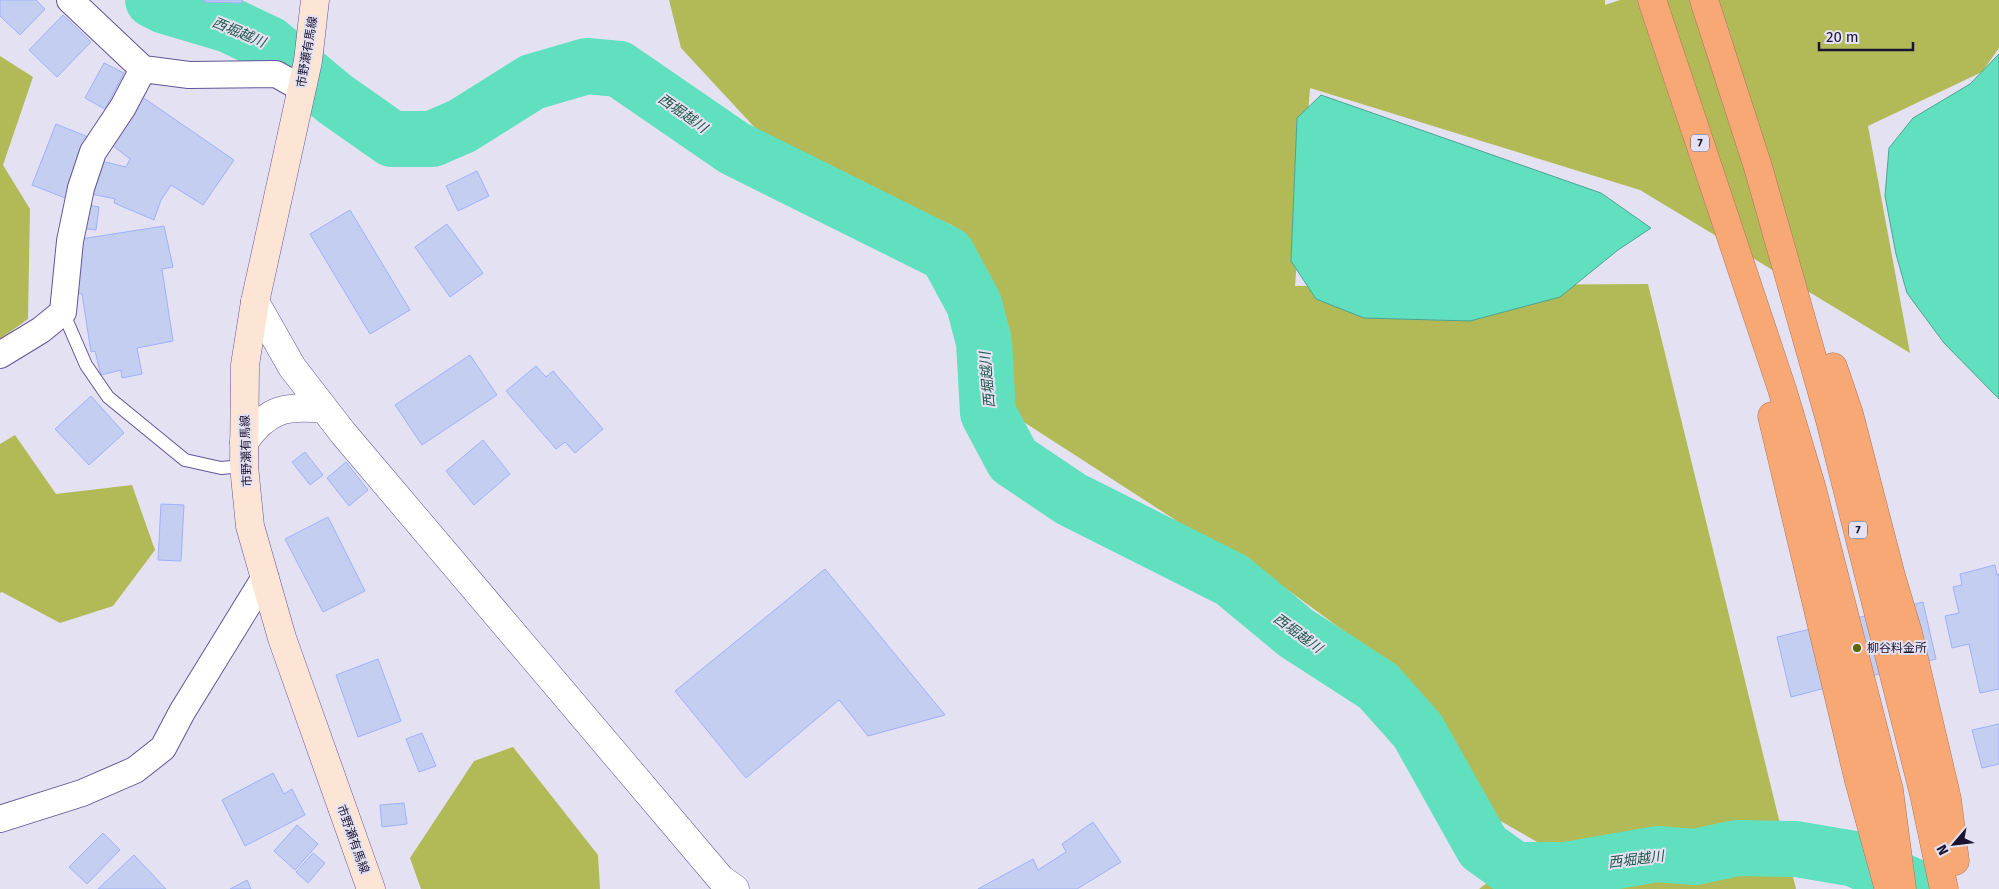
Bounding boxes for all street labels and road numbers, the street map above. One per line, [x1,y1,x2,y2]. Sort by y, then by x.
street label: 市野瀬有馬線 [294,15,320,89]
road number: 7 [1691,134,1709,152]
street label: 市野瀬有馬線 [238,415,254,487]
road number: 7 [1849,522,1867,538]
street label: 市野瀬有馬線 [334,803,372,875]

